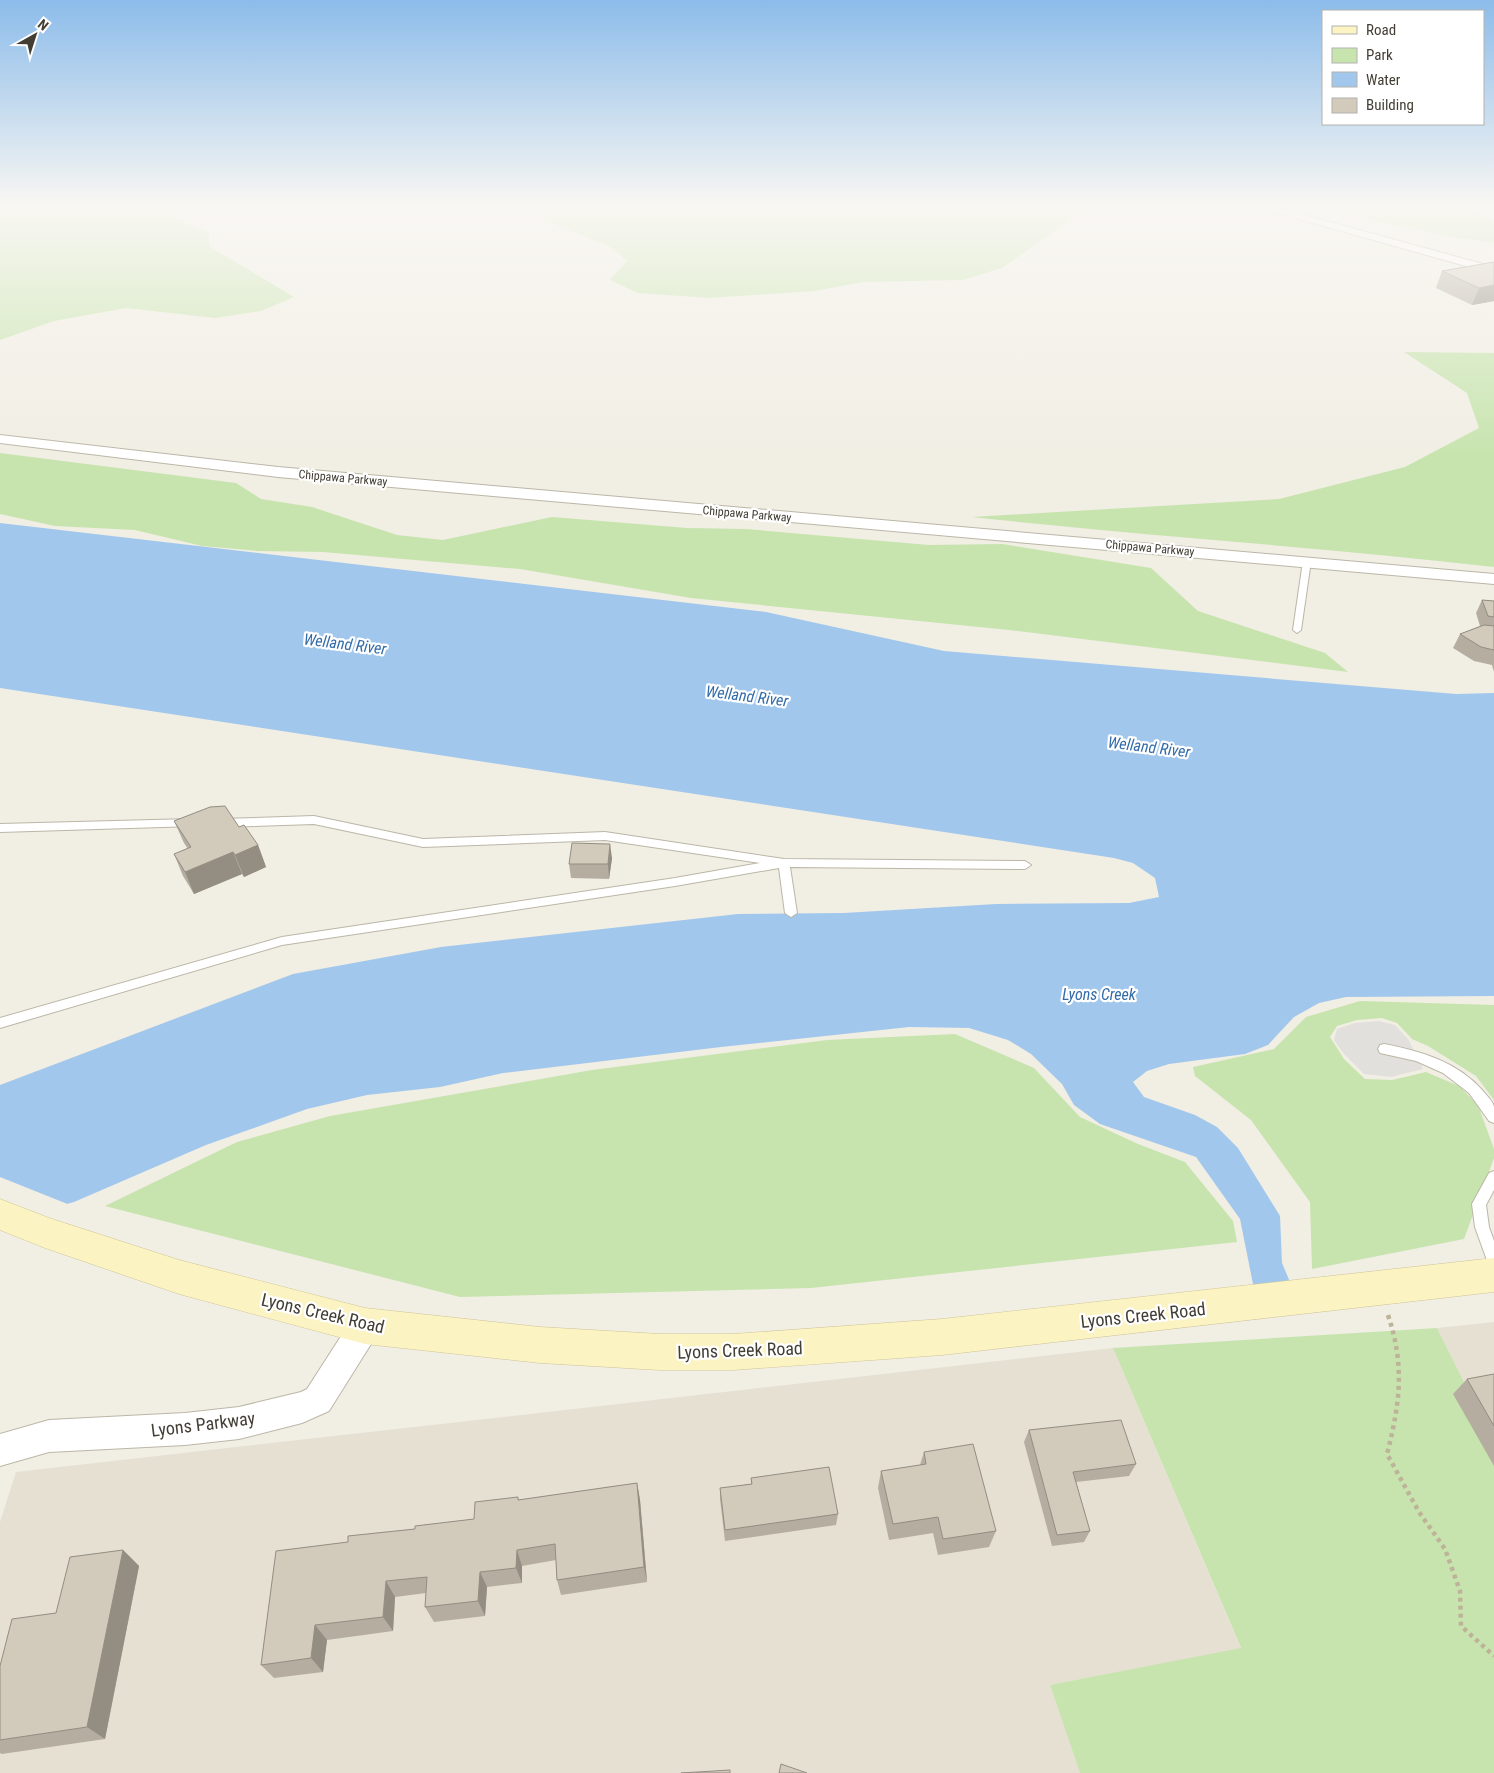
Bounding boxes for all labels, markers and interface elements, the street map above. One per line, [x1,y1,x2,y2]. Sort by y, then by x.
north arrow [10,10,60,60]
legend [1322,10,1484,125]
text: N [35,16,52,34]
text: Road [1366,21,1396,39]
text: Park [1366,46,1393,64]
text: Water [1366,71,1401,89]
text: Building [1366,96,1414,114]
street label: Chippawa Parkway [298,467,388,489]
street label: Chippawa Parkway [702,503,792,525]
street label: Chippawa Parkway [1105,537,1195,559]
water label: Welland River [303,630,388,659]
water label: Welland River [705,682,790,711]
water label: Welland River [1107,733,1192,762]
water label: Lyons Creek [1062,985,1137,1004]
street label: Lyons Creek Road [259,1289,387,1337]
street label: Lyons Creek Road [1079,1298,1207,1332]
street label: Lyons Creek Road [677,1337,803,1363]
street label: Lyons Parkway [150,1407,257,1441]

